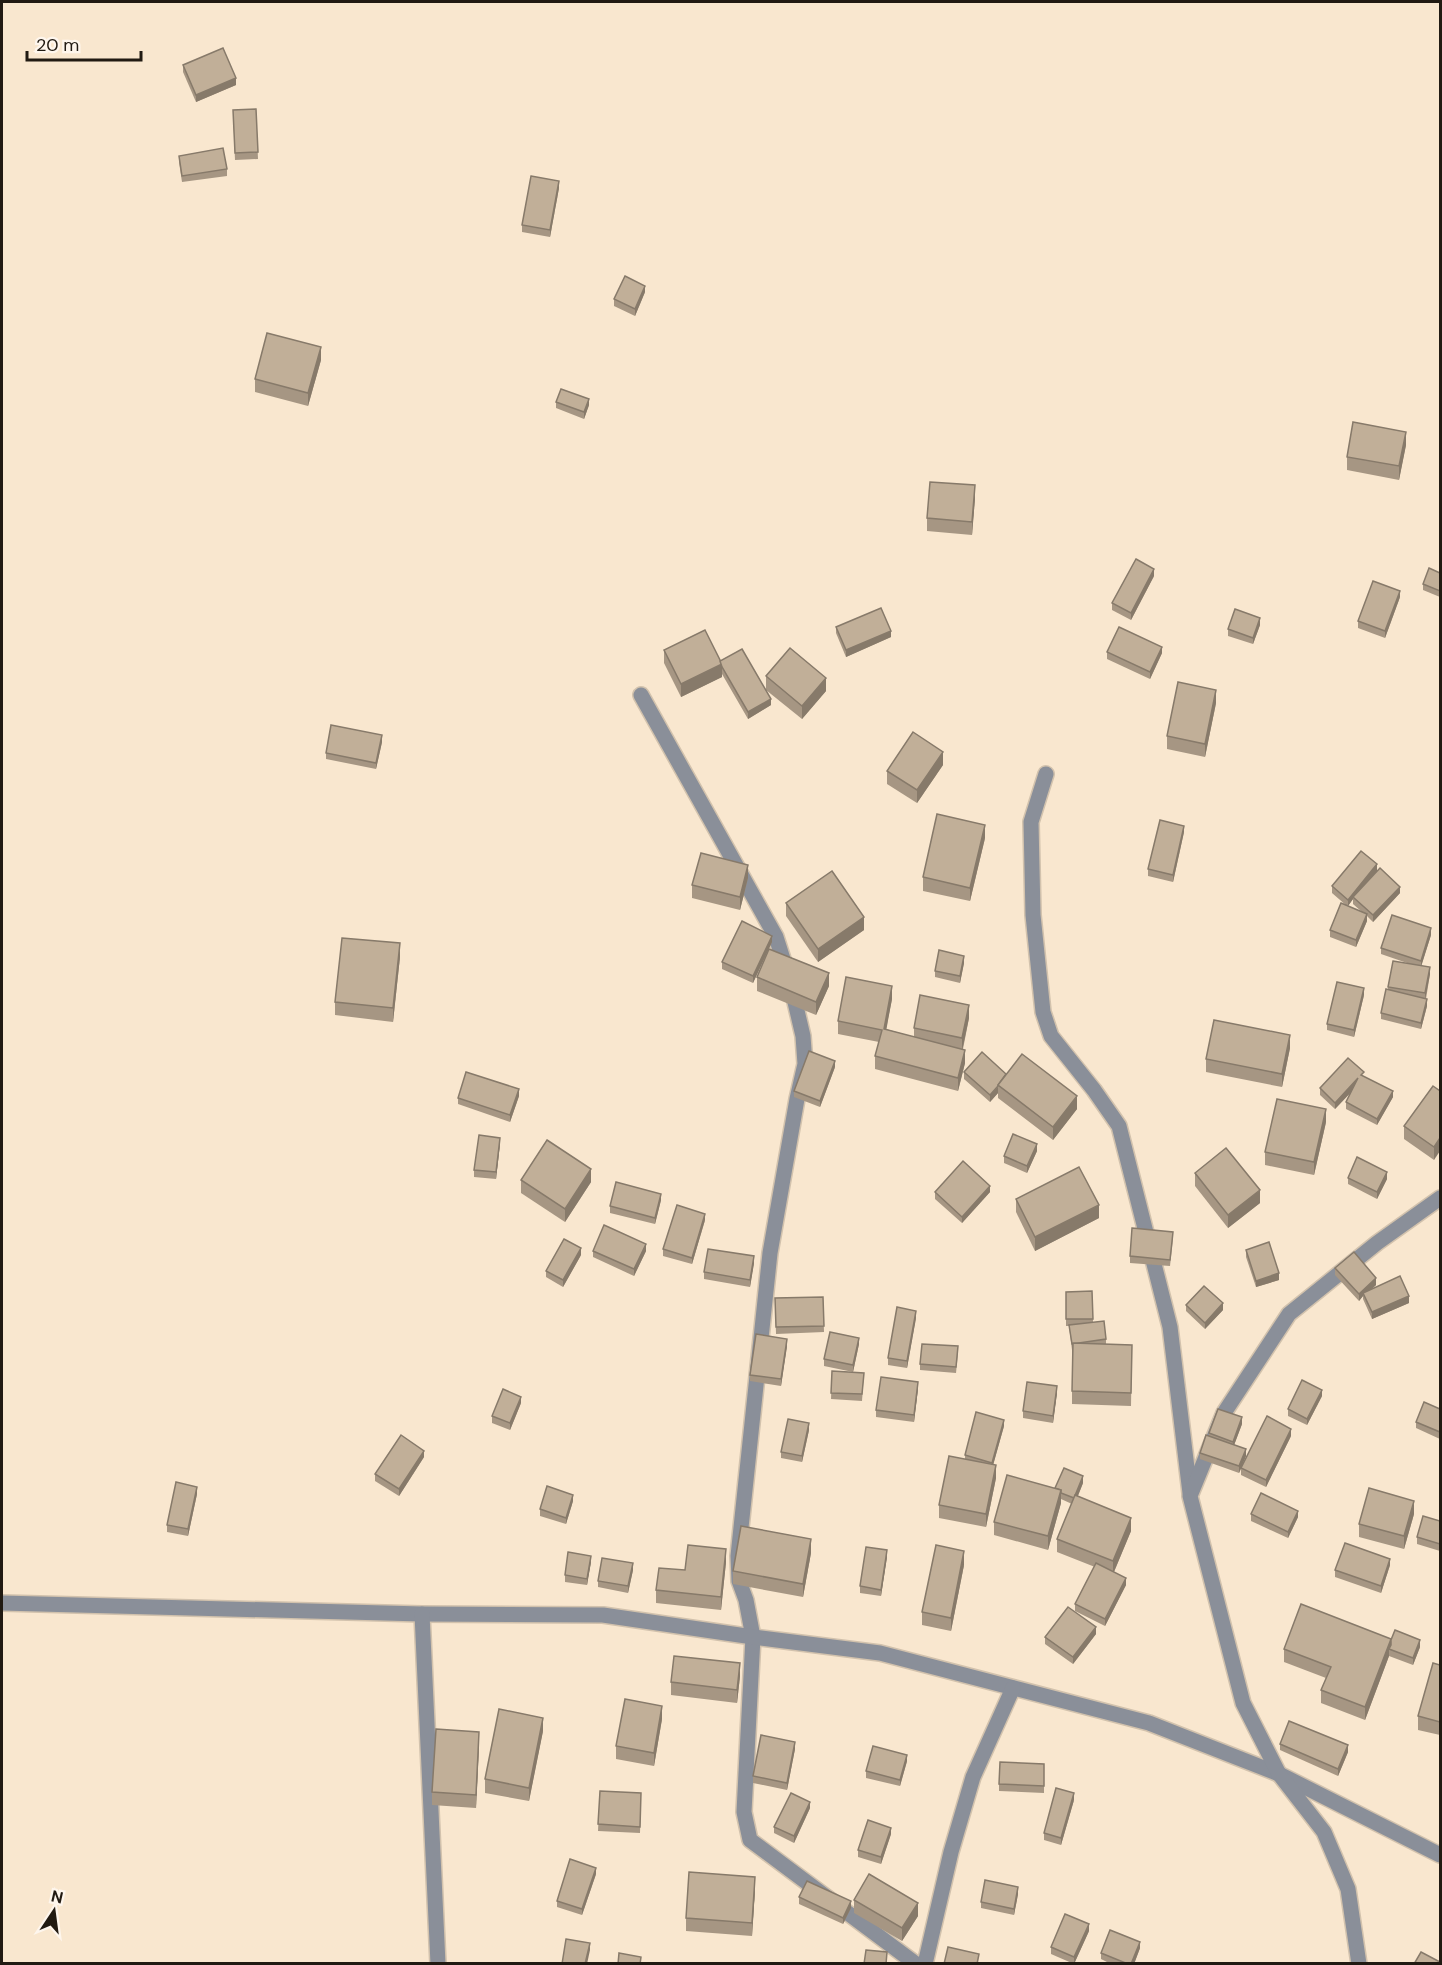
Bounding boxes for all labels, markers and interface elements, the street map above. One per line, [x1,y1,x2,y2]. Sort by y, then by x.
scale bar [27,24,141,62]
text: 20 m [36,33,79,57]
north arrow [24,1881,84,1941]
text: N [49,1885,65,1908]

